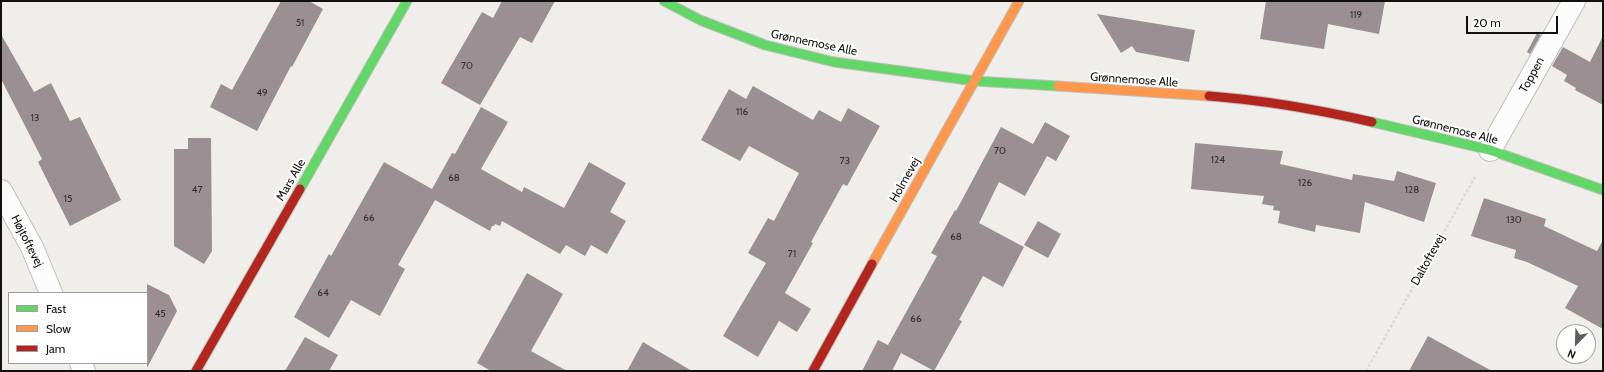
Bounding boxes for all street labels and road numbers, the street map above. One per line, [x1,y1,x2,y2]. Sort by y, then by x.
street label: Grønnemose Alle [770,27,858,59]
street label: Toppen [1516,55,1548,95]
street label: Grønnemose Alle [1090,70,1178,90]
street label: Grønnemose Alle [1411,112,1499,148]
street label: Holmevej [887,155,923,205]
street label: Mars Alle [273,157,309,203]
street label: Højtoftevej [8,213,46,269]
street label: Daltoftevej [1408,232,1448,288]

